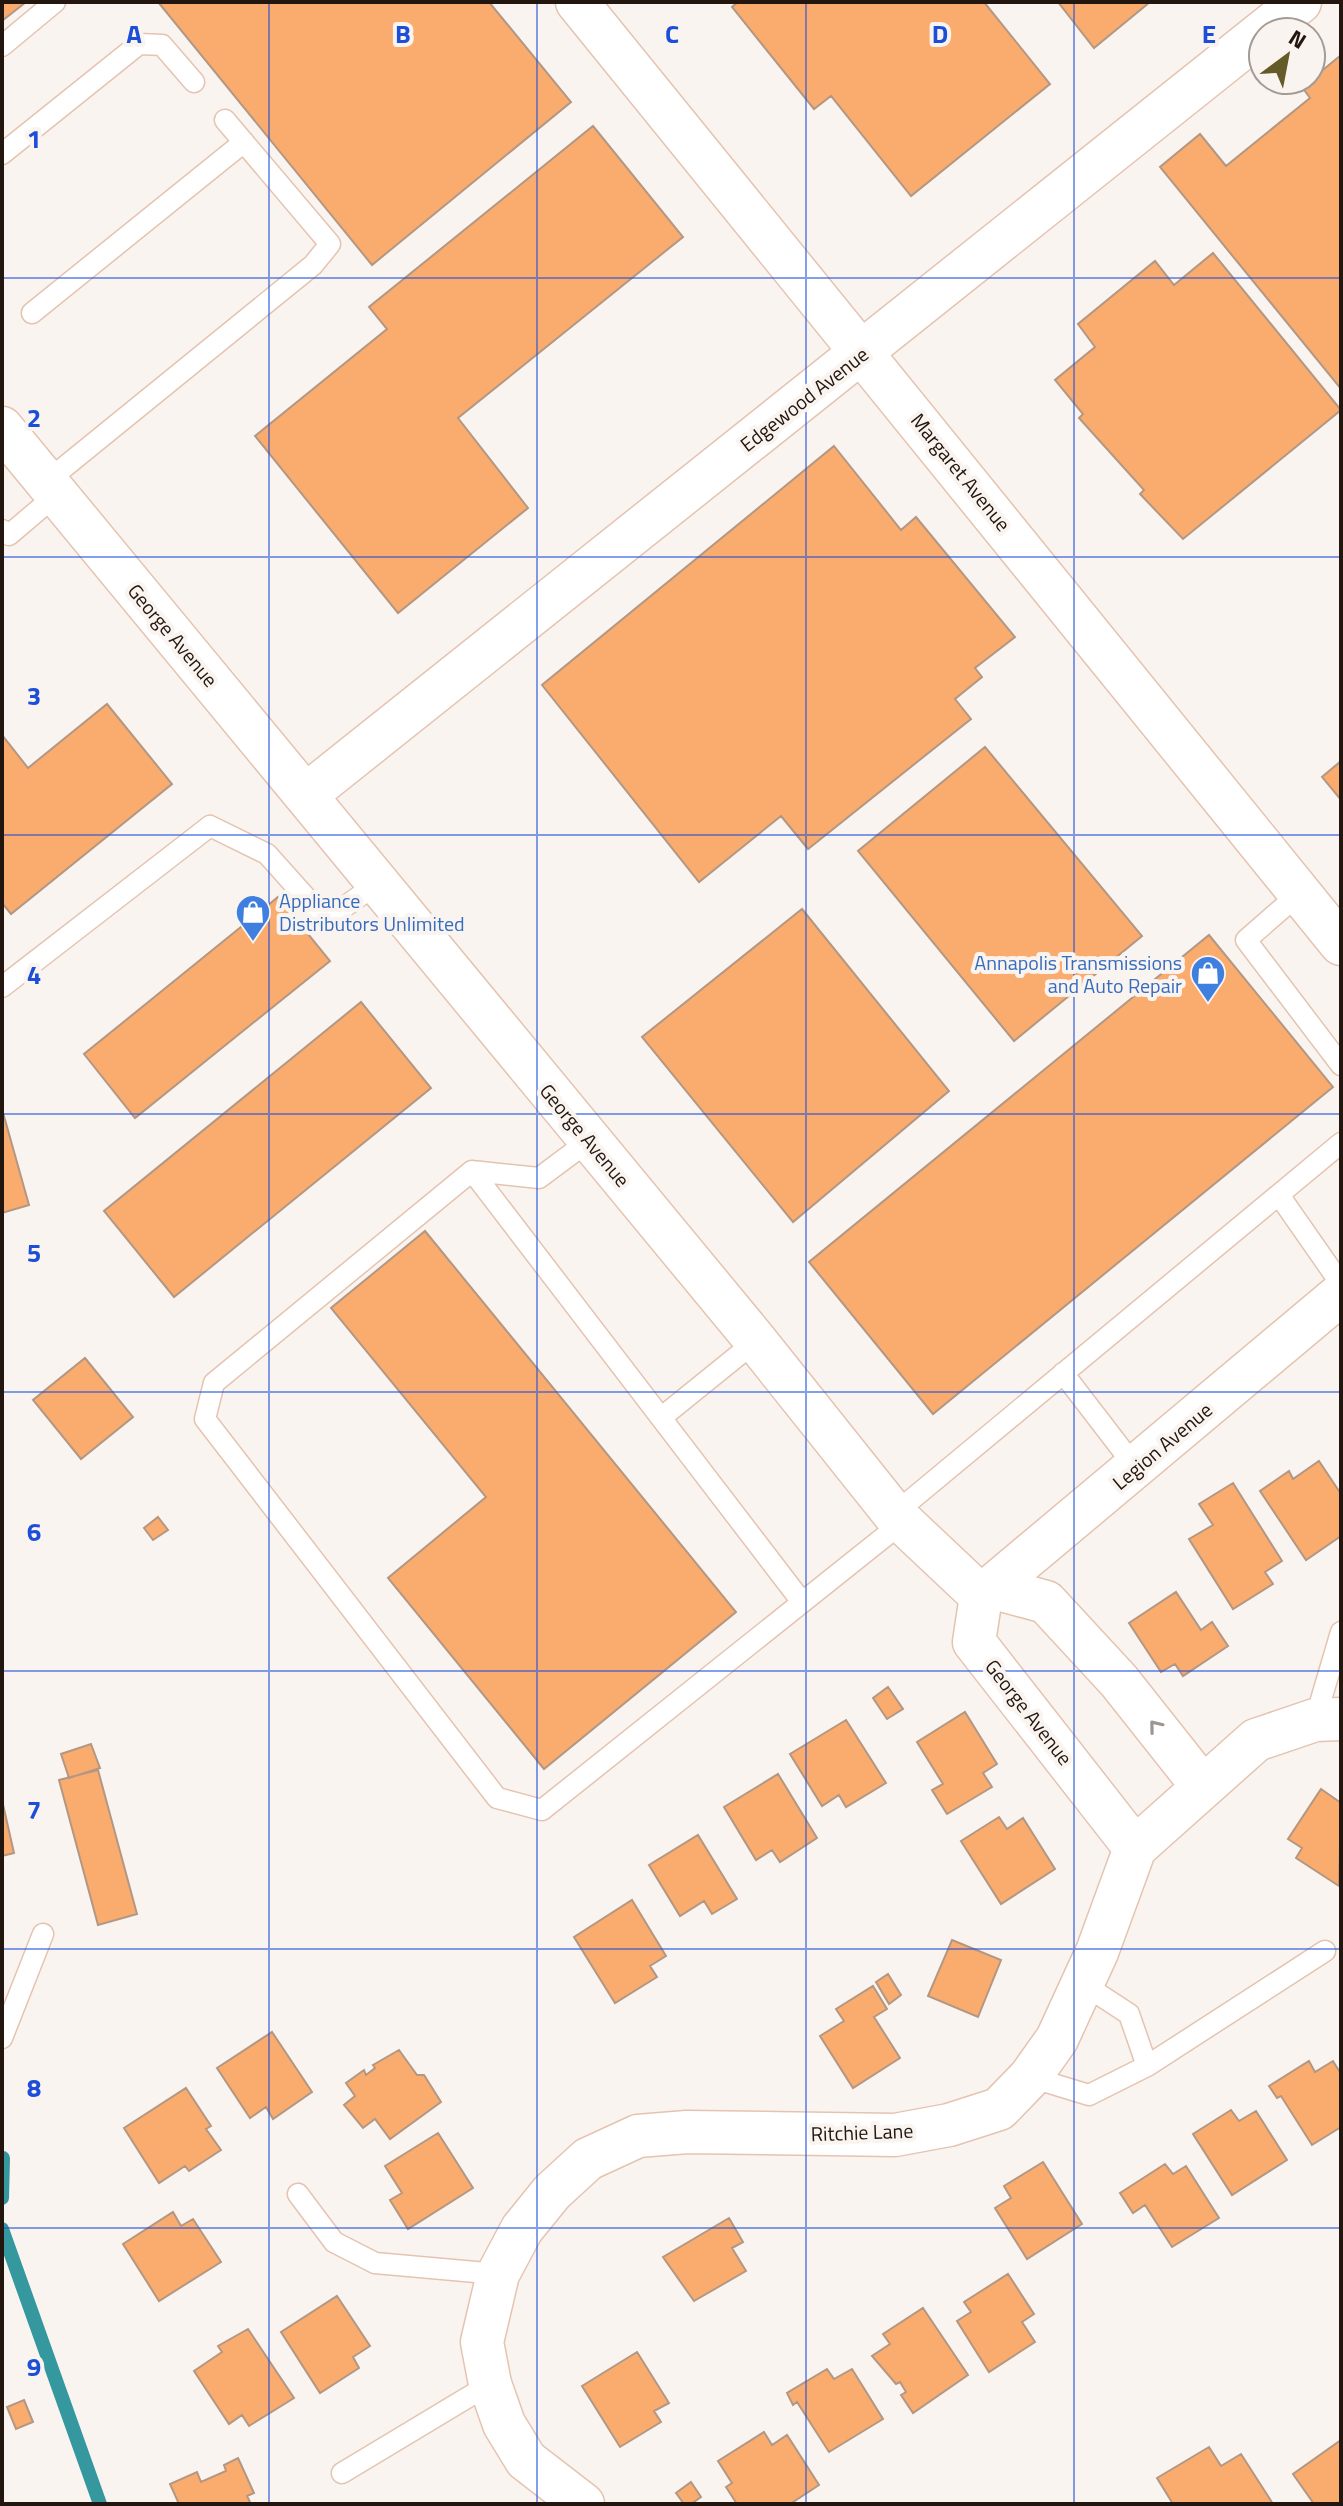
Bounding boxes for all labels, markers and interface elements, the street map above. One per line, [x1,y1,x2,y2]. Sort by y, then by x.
text: A [126,14,142,53]
text: B [395,14,411,53]
text: C [665,14,679,53]
text: D [932,14,948,53]
text: E [1202,14,1216,53]
north arrow [1247,16,1327,96]
text: N [1282,21,1313,57]
text: 1 [27,119,41,158]
street label: Edgewood Avenue [733,339,875,459]
text: 2 [27,398,41,437]
street label: Margaret Avenue [903,406,1019,538]
street label: George Avenue [120,576,226,694]
text: 3 [27,676,41,715]
place label: Appliance Distributors Unlimited [279,885,465,939]
shop icon: Appliance Distributors Unlimited [234,893,272,943]
place label: Annapolis Transmissions and Auto Repair [974,947,1182,1001]
shop icon: Annapolis Transmissions and Auto Repair [1189,954,1227,1004]
text: 4 [27,955,41,994]
street label: George Avenue [532,1076,638,1194]
text: 5 [27,1233,41,1272]
street label: Legion Avenue [1105,1395,1219,1497]
text: 6 [27,1512,41,1551]
street label: George Avenue [978,1652,1080,1772]
one-way arrow [1150,1720,1164,1735]
text: 7 [27,1790,41,1829]
text: 8 [27,2068,41,2107]
street label: Ritchie Lane [810,2115,914,2149]
text: 9 [27,2347,41,2386]

